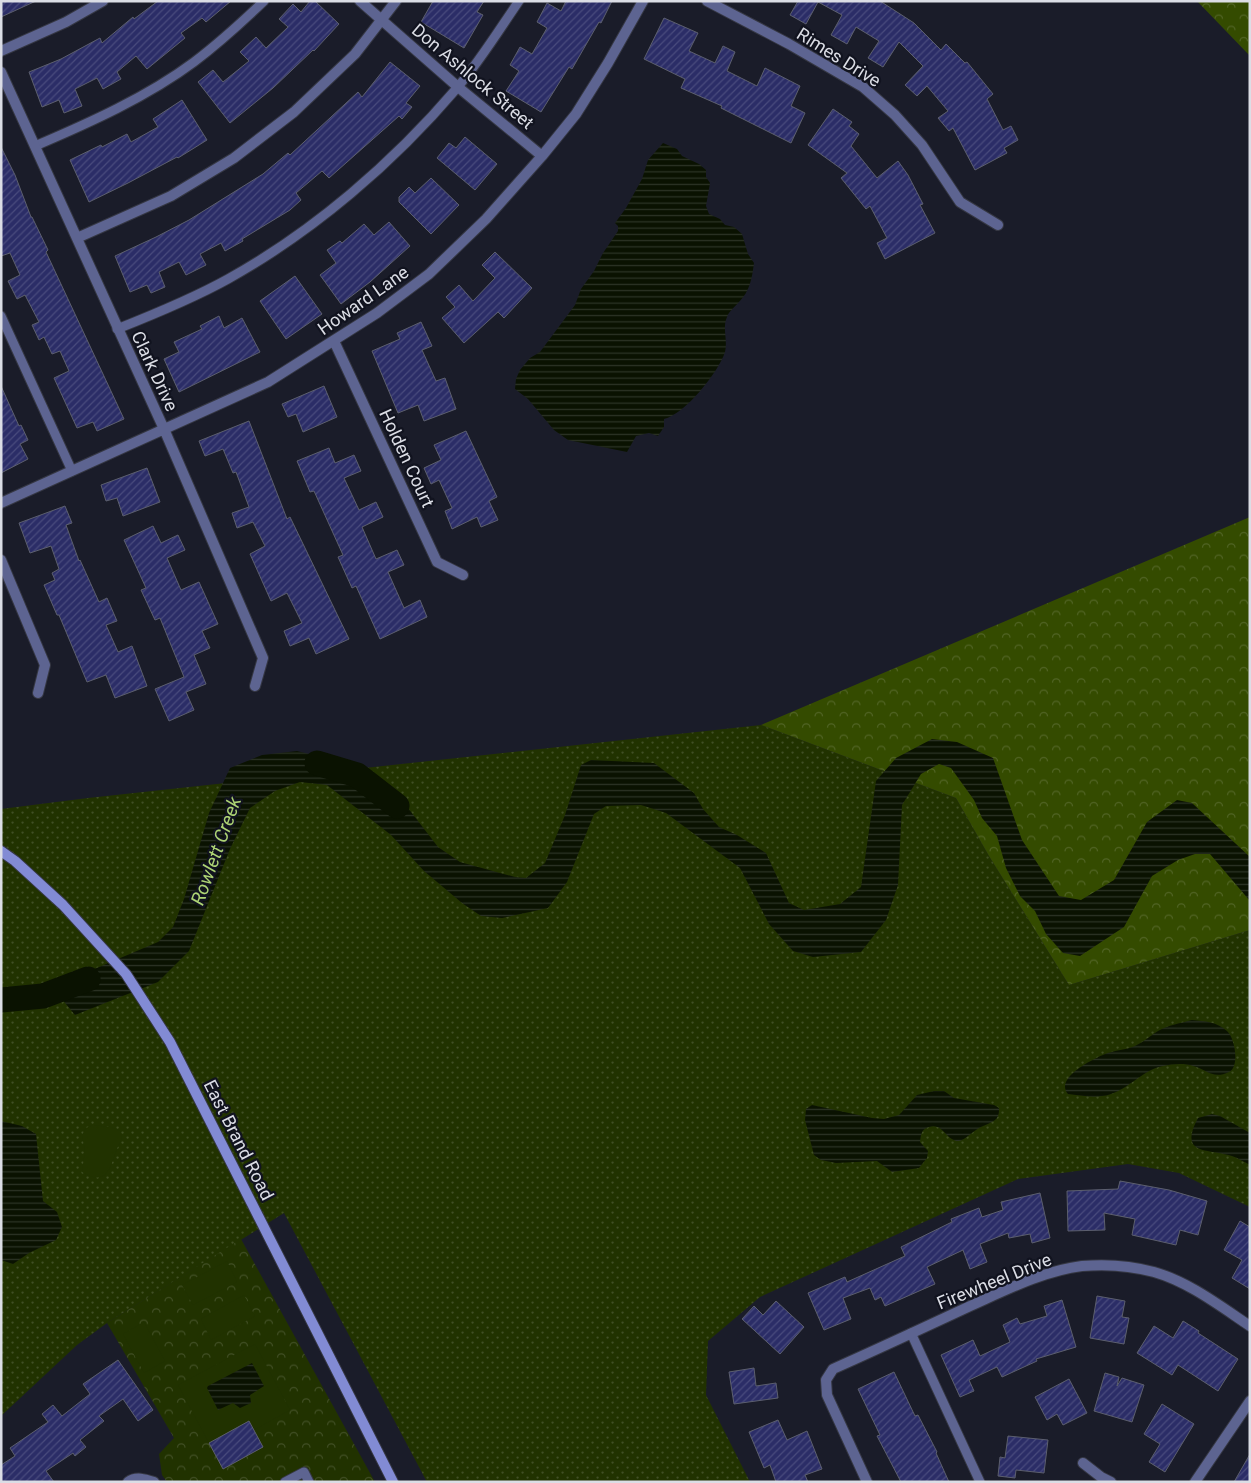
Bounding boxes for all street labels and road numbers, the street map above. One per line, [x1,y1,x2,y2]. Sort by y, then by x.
street label: Don Ashlock Street [408,19,538,133]
street label: Rimes Drive [793,23,885,91]
street label: Howard Lane [314,261,412,339]
street label: Clark Drive [127,328,183,414]
street label: Holden Court [375,406,439,511]
street label: East Brand Road [200,1076,278,1204]
street label: Firewheel Drive [934,1248,1054,1314]

